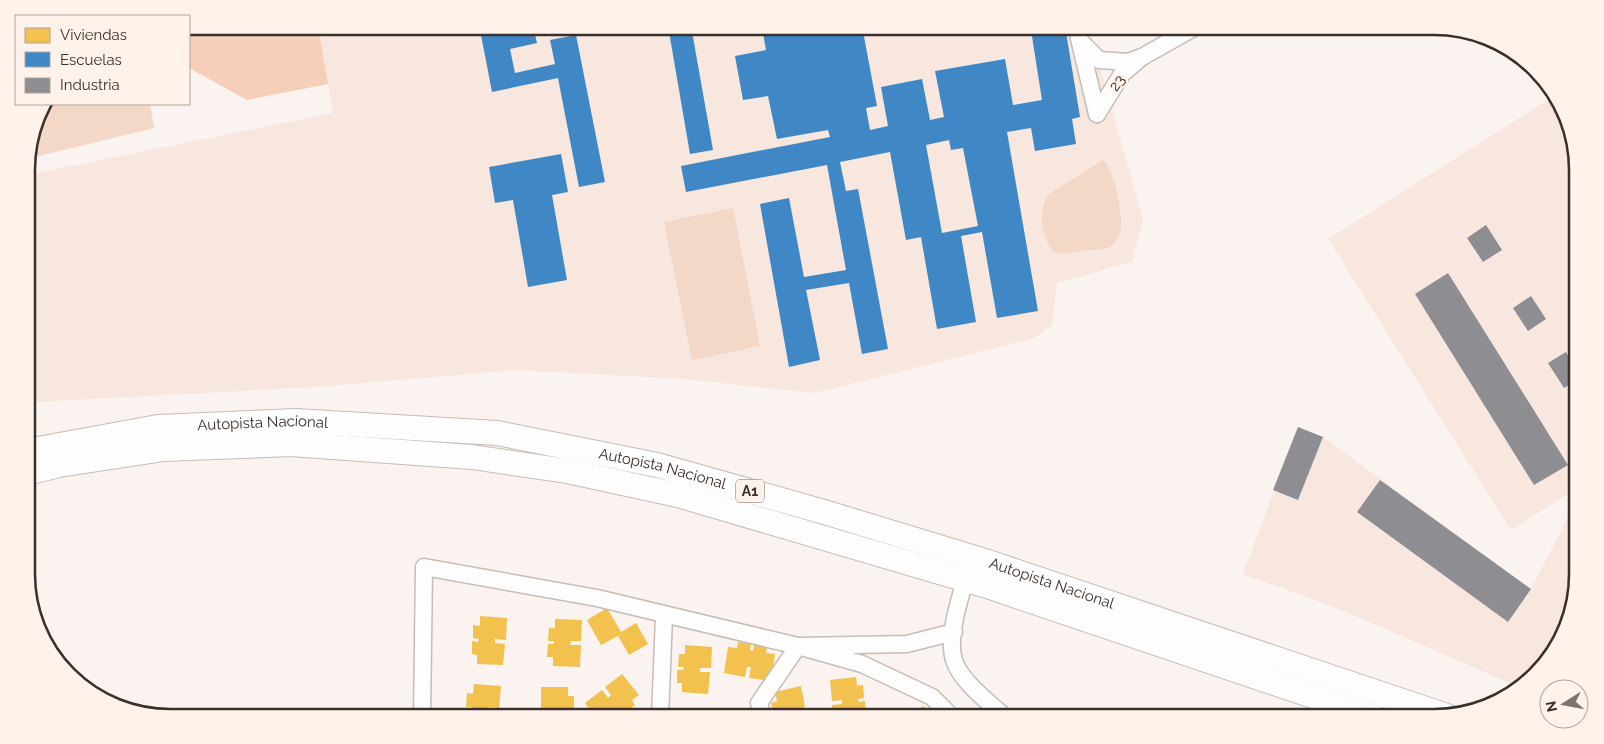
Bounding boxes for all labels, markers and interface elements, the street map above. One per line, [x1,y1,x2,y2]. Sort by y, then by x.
legend [15,15,190,105]
text: Viviendas [60,26,127,44]
text: Escuelas [60,51,122,69]
street label: 23 [1105,71,1129,95]
text: Industria [60,76,120,94]
street label: Autopista Nacional [197,412,329,434]
street label: Autopista Nacional [597,445,729,493]
road number: A1 [736,480,764,502]
street label: Autopista Nacional [987,554,1117,613]
north arrow [1539,679,1589,729]
text: N [1542,700,1560,713]

